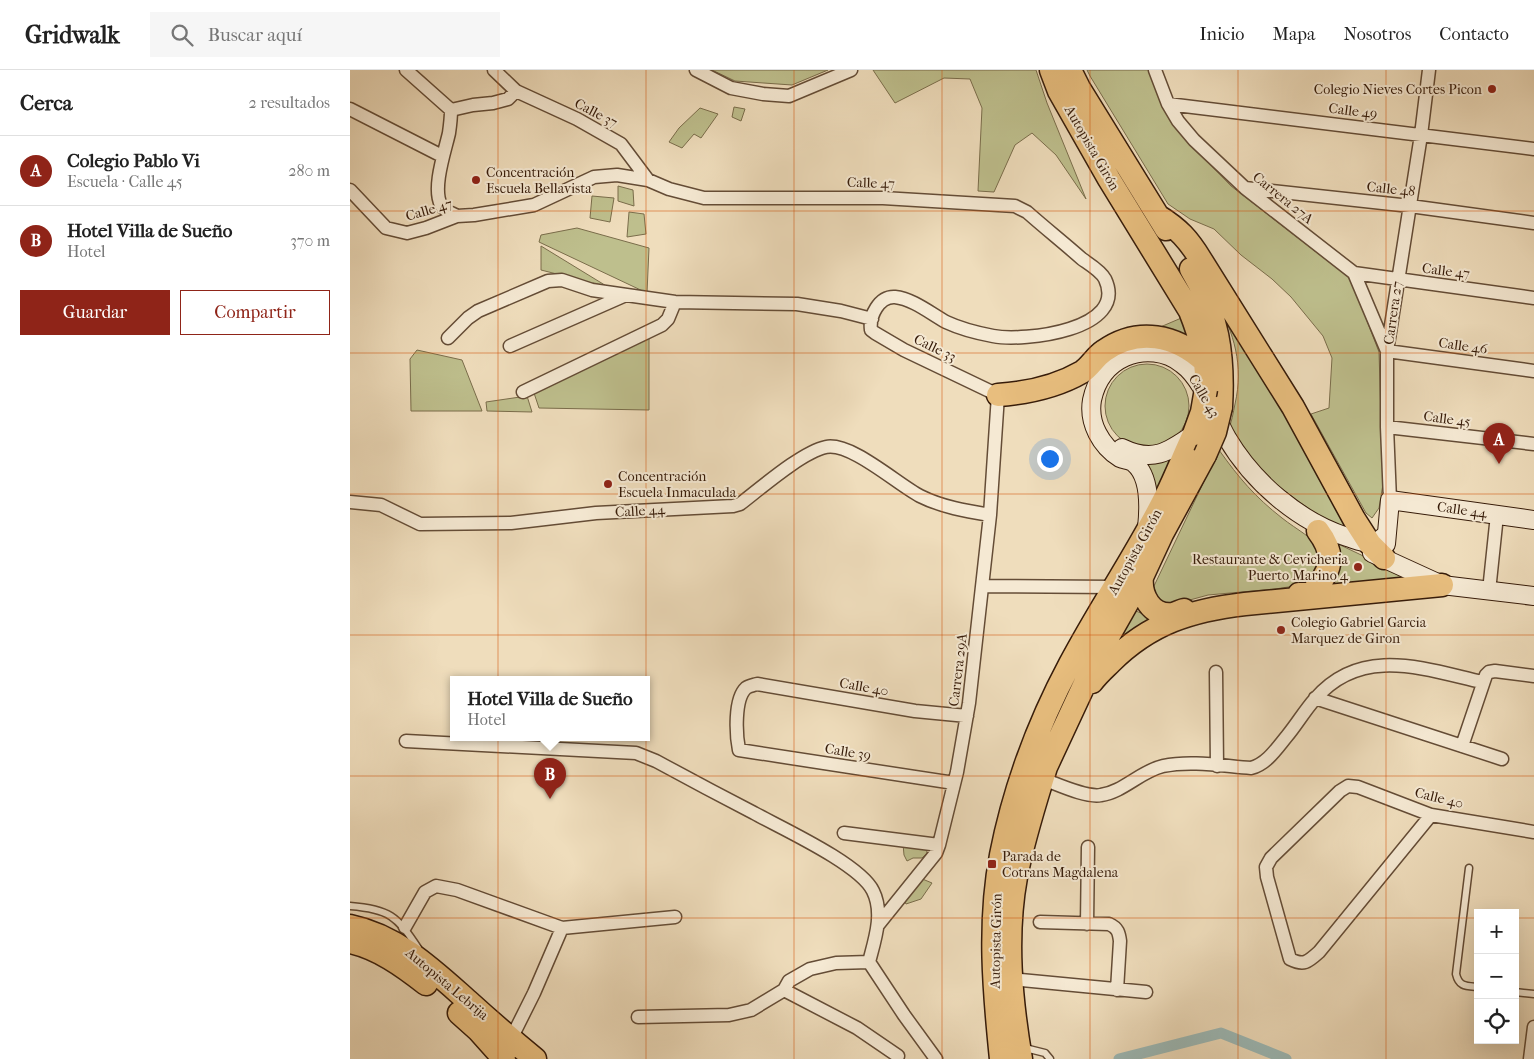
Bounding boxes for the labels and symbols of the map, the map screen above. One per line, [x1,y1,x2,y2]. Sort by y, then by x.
place label: Colegio Nieves Cortes Picon [1314,81,1482,98]
marker: Colegio Nieves Cortes Picon [1486,83,1498,95]
street label: Calle 37 [572,95,620,131]
street label: Calle 49 [1328,100,1378,122]
street label: Autopista Girón [1060,102,1123,194]
place label: Concentración Escuela Bellavista [486,164,592,197]
street label: Carrera 27A [1249,168,1317,228]
marker: Concentración Escuela Bellavista [470,174,482,186]
street label: Calle 47 [847,174,896,192]
street label: Calle 48 [1366,178,1416,200]
street label: Calle 47 [404,195,455,225]
street label: Calle 47 [1421,260,1471,282]
street label: Carrera 27 [1380,280,1406,346]
street label: Calle 33 [911,331,959,365]
street label: Calle 46 [1437,334,1489,358]
street label: Calle 43 [1185,371,1223,421]
street label: Calle 45 [1422,408,1472,430]
pin: A [1483,423,1515,464]
your location [1037,446,1063,472]
place label: Concentración Escuela Inmaculada [618,468,737,501]
marker: Concentración Escuela Inmaculada [602,478,614,490]
street label: Calle 44 [1436,498,1489,522]
street label: Calle 44 [615,501,666,521]
street label: Autopista Girón [1104,506,1166,599]
place label: Restaurante & Cevicheria Puerto Marino 4 [1192,551,1349,584]
marker: Restaurante & Cevicheria Puerto Marino 4 [1352,561,1364,573]
place label: Colegio Gabriel Garcia Marquez de Giron [1291,614,1427,647]
marker: Colegio Gabriel Garcia Marquez de Giron [1275,624,1287,636]
street label: Carrera 29A [945,631,971,708]
street label: Calle 40 [838,674,890,700]
street label: Calle 39 [824,740,872,764]
pin: B [534,758,566,799]
street label: Calle 40 [1413,784,1465,812]
place label: Parada de Cotrans Magdalena [1002,848,1119,881]
marker: Parada de Cotrans Magdalena [986,858,998,870]
street label: Autopista Girón [987,893,1005,990]
street label: Autopista Lebrija [401,944,492,1024]

